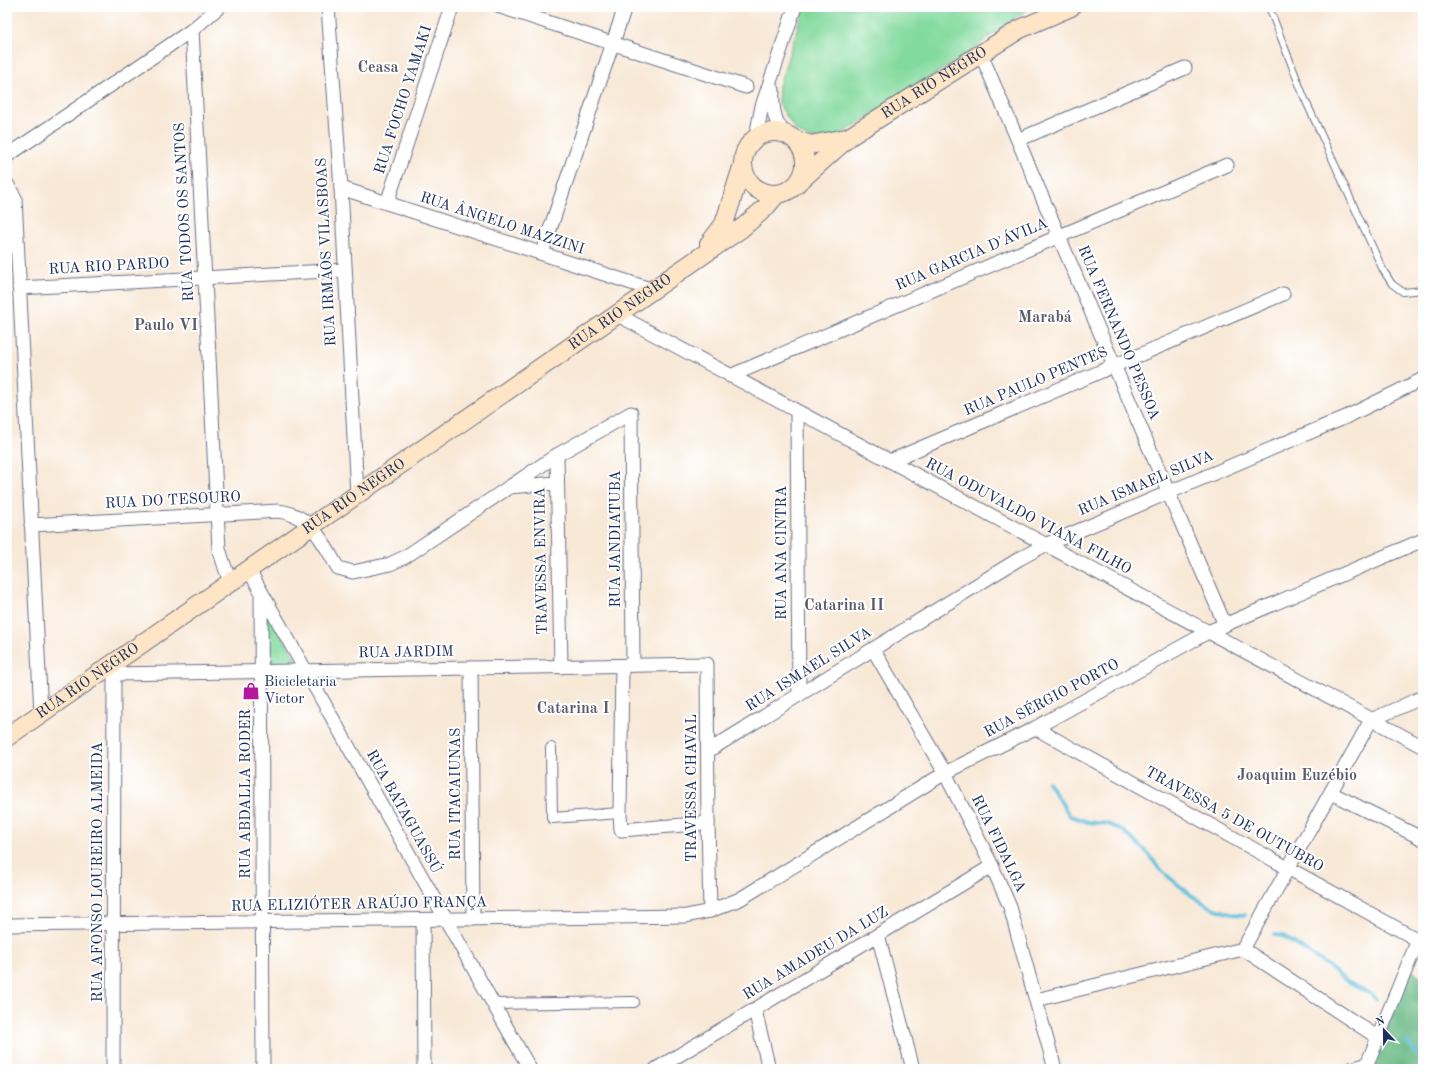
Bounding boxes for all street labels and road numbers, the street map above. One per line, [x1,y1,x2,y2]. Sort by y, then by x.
street label: RUA FOCHO YAMAKI [373,24,435,176]
street label: RUA RIO NEGRO [879,44,990,122]
street label: RUA TODOS OS SANTOS [173,122,197,302]
street label: RUA IRMÃOS VILASBOAS [312,157,339,347]
street label: RUA ÂNGELO MAZZINI [418,187,587,258]
street label: RUA GARCIA D'ÁVILA [893,213,1051,294]
street label: RUA FERNANDO PESSOA [1074,244,1162,423]
street label: RUA RIO PARDO [48,256,170,278]
street label: RUA RIO NEGRO [566,272,675,353]
street label: RUA PAULO PENTES [962,345,1110,419]
street label: RUA ISMAEL SILVA [1076,449,1216,519]
street label: RUA RIO NEGRO [300,456,408,538]
street label: RUA ODUVALDO VIANA FILHO [923,456,1133,578]
street label: RUA JANDIATUBA [609,470,624,608]
street label: RUA ANA CINTRA [775,485,790,620]
street label: TRAVESSA ENVIRA [533,486,551,635]
street label: RUA DO TESOURO [105,490,241,512]
street label: RUA ISMAEL SILVA [743,625,875,715]
street label: RUA RIO NEGRO [33,640,142,722]
street label: RUA JARDIM [358,645,454,661]
street label: RUA SÉRGIO PORTO [981,654,1122,741]
street label: RUA ABDALLA RODER [239,709,254,879]
street label: TRAVESSA CHAVAL [685,714,700,862]
street label: RUA ITACAIUNAS [449,728,464,860]
street label: RUA AFONSO LOUREIRO ALMEIDA [91,741,106,1002]
street label: RUA BATAGUASSÚ [363,746,447,877]
street label: TRAVESSA 5 DE OUTUBRO [1142,765,1326,875]
street label: RUA FIDALGA [968,793,1028,895]
street label: RUA ELIZIÓTER ARAÚJO FRANÇA [231,891,488,915]
street label: RUA AMADEU DA LUZ [741,905,891,1003]

